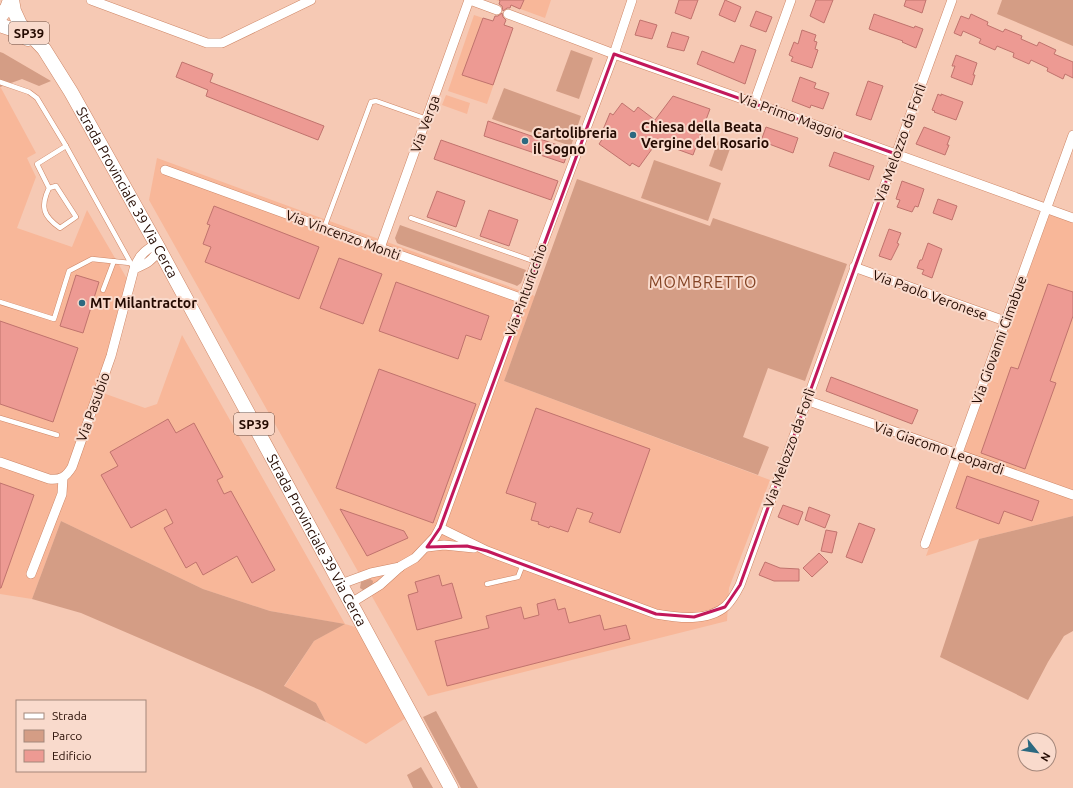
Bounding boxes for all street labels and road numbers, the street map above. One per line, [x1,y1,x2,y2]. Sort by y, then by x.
road number: SP39 [9,22,49,44]
street label: Via Melozzo da Forlì [871,81,929,205]
street label: Via Primo Maggio [736,90,846,142]
street label: Via Verga [407,93,443,155]
street label: Strada Provinciale 39 Via Cerca [73,104,181,281]
street label: Via Vincenzo Monti [283,207,403,263]
street label: Via Pinturicchio [502,241,550,339]
street label: Via Paolo Veronese [870,267,990,323]
street label: Via Giovanni Cimabue [968,273,1030,407]
street label: Via Pasubio [73,370,113,444]
street label: Via Melozzo da Forlì [760,386,818,510]
road number: SP39 [234,413,274,435]
street label: Via Giacomo Leopardi [872,418,1006,478]
street label: Strada Provinciale 39 Via Cerca [264,451,370,629]

